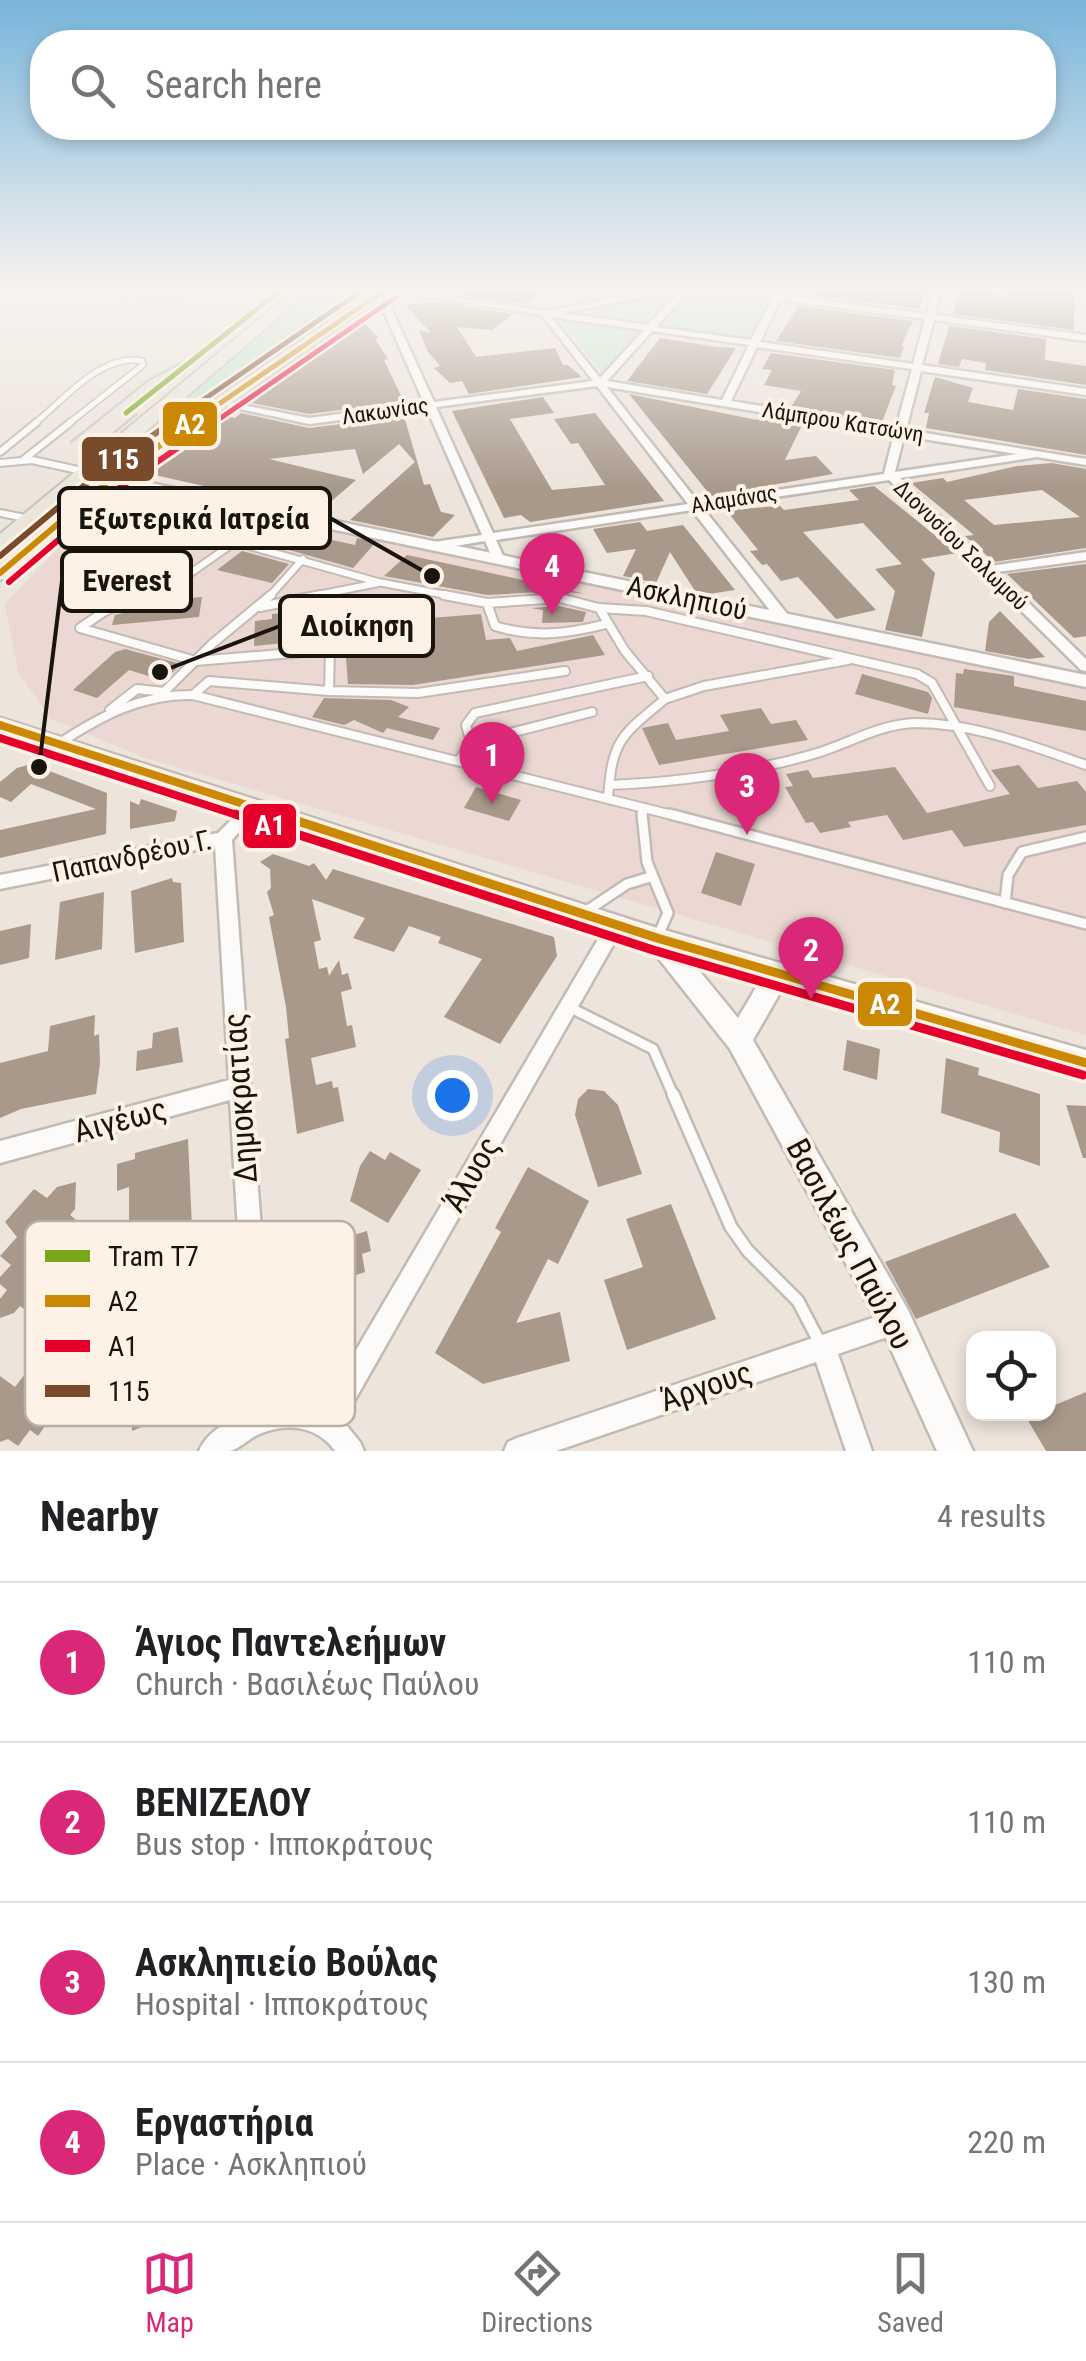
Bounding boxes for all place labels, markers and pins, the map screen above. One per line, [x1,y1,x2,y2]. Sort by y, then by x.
callout: Εξωτερικά Ιατρεία [59,488,330,548]
pin: 4 [520,532,584,615]
callout: Everest [62,551,191,611]
callout: Διοίκηση [280,596,433,656]
pin: 1 [460,722,524,804]
pin: 3 [714,752,780,835]
pin: 2 [778,916,844,999]

